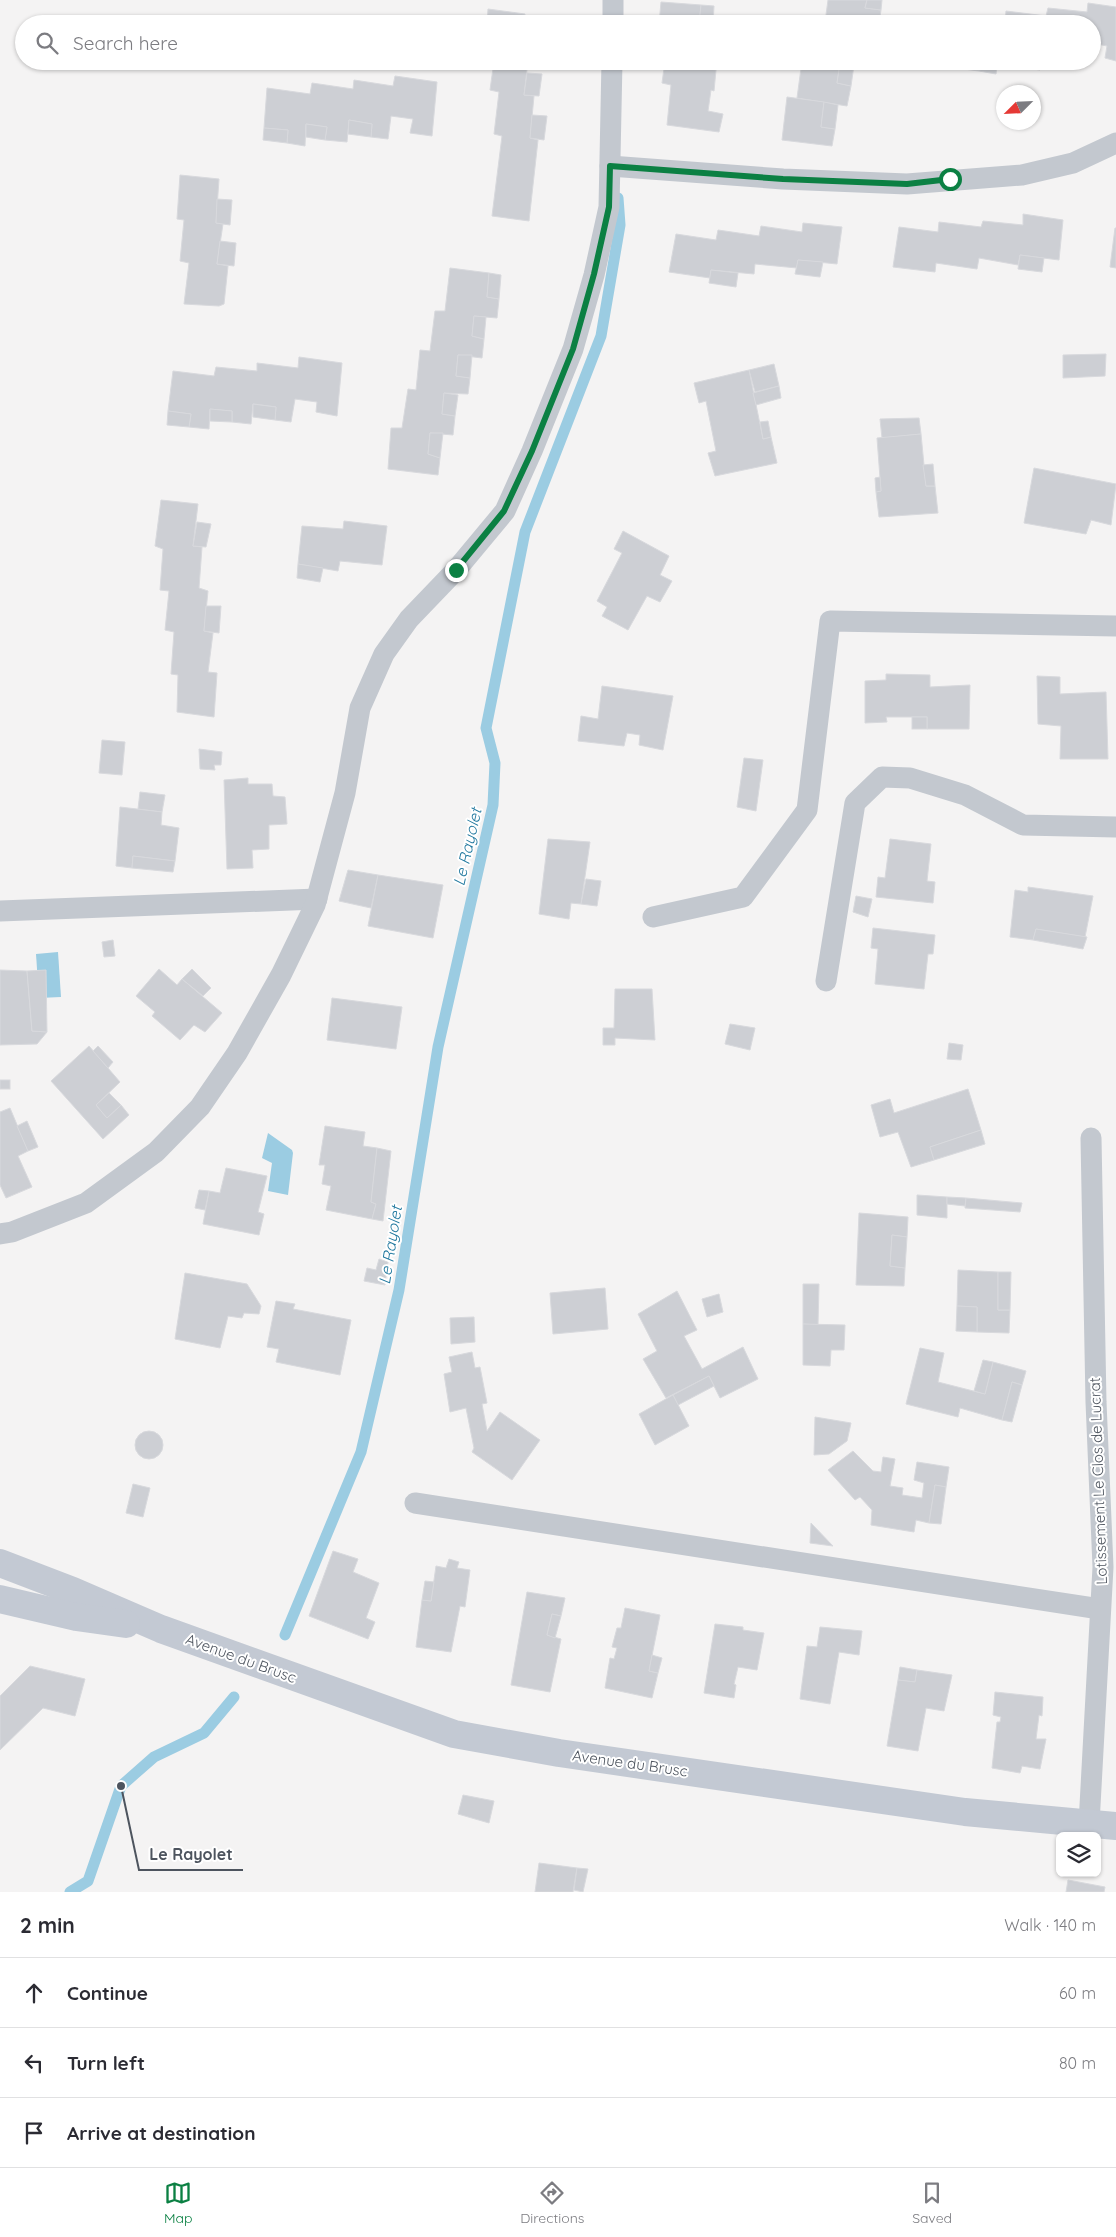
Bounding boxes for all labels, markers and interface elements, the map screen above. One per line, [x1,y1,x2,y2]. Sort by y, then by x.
search box [15,15,1101,70]
icon: search [33,29,61,57]
text: Search here [73,31,178,55]
north arrow [996,85,1041,130]
route start [939,168,962,191]
route end [445,559,468,582]
water label: Le Rayolet [448,805,486,888]
water label: Le Rayolet [374,1203,406,1286]
street label: Lotissement Le Clos de Lucrat [1085,1377,1111,1585]
street label: Avenue du Brusc [183,1629,299,1687]
street label: Avenue du Brusc [571,1746,689,1781]
map controls [1056,1832,1101,1877]
button: layers [1056,1832,1101,1877]
callout: Le Rayolet [139,1839,243,1870]
text: Le Rayolet [149,1844,233,1864]
text: 2 min [20,1912,75,1938]
text: Walk · 140 m [1004,1915,1096,1935]
icon: ahead [20,1979,48,2007]
text: Continue [67,1981,148,2005]
text: 60 m [1059,1983,1096,2003]
icon: left [20,2049,48,2077]
text: Turn left [67,2051,145,2075]
text: 80 m [1059,2053,1096,2073]
icon: arrive [20,2119,48,2147]
text: Arrive at destination [67,2121,256,2145]
tab: Map [164,2179,192,2227]
tab: Directions [520,2179,584,2227]
tab: Saved [912,2179,952,2227]

